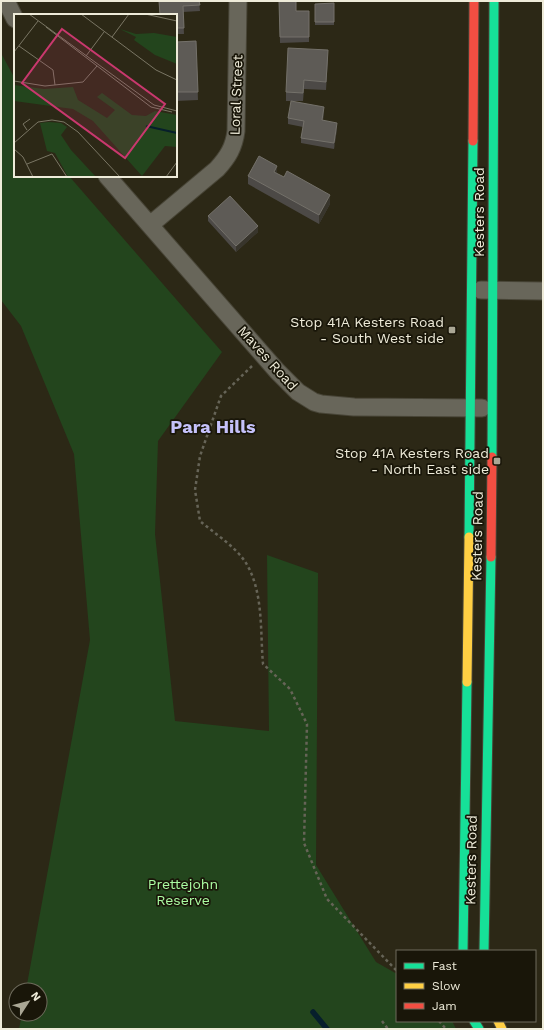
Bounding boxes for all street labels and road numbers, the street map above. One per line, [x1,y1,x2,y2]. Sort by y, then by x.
street label: Loral Street [227,54,245,136]
street label: Kesters Road [471,167,487,257]
street label: Maves Road [235,322,301,394]
street label: Kesters Road [468,491,486,581]
street label: Kesters Road [462,815,480,905]

